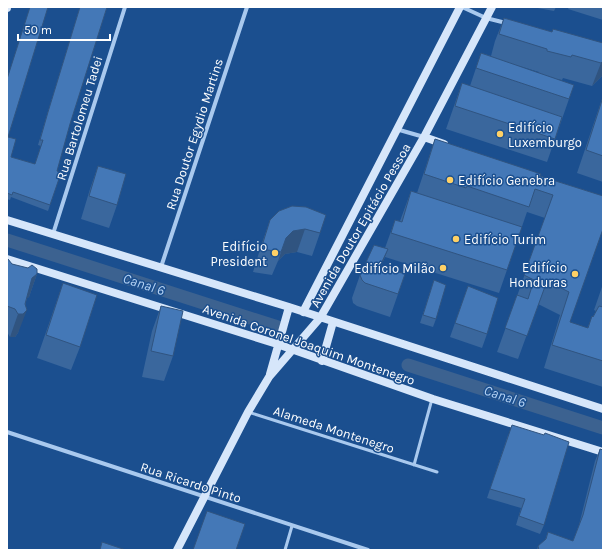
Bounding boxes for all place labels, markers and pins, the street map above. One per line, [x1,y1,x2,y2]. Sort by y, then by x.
place label: Edifício Luxemburgo [508,120,582,150]
marker: Edifício Luxemburgo [495,129,505,139]
place label: Edifício Genebra [458,173,555,188]
marker: Edifício Genebra [445,175,455,185]
place label: Edifício Turim [464,232,546,247]
marker: Edifício Turim [451,234,461,244]
place label: Edifício President [211,239,267,269]
marker: Edifício President [270,248,280,258]
place label: Edifício Honduras [509,260,567,290]
place label: Edifício Milão [354,261,435,276]
marker: Edifício Milão [438,263,448,273]
marker: Edifício Honduras [570,269,580,279]

